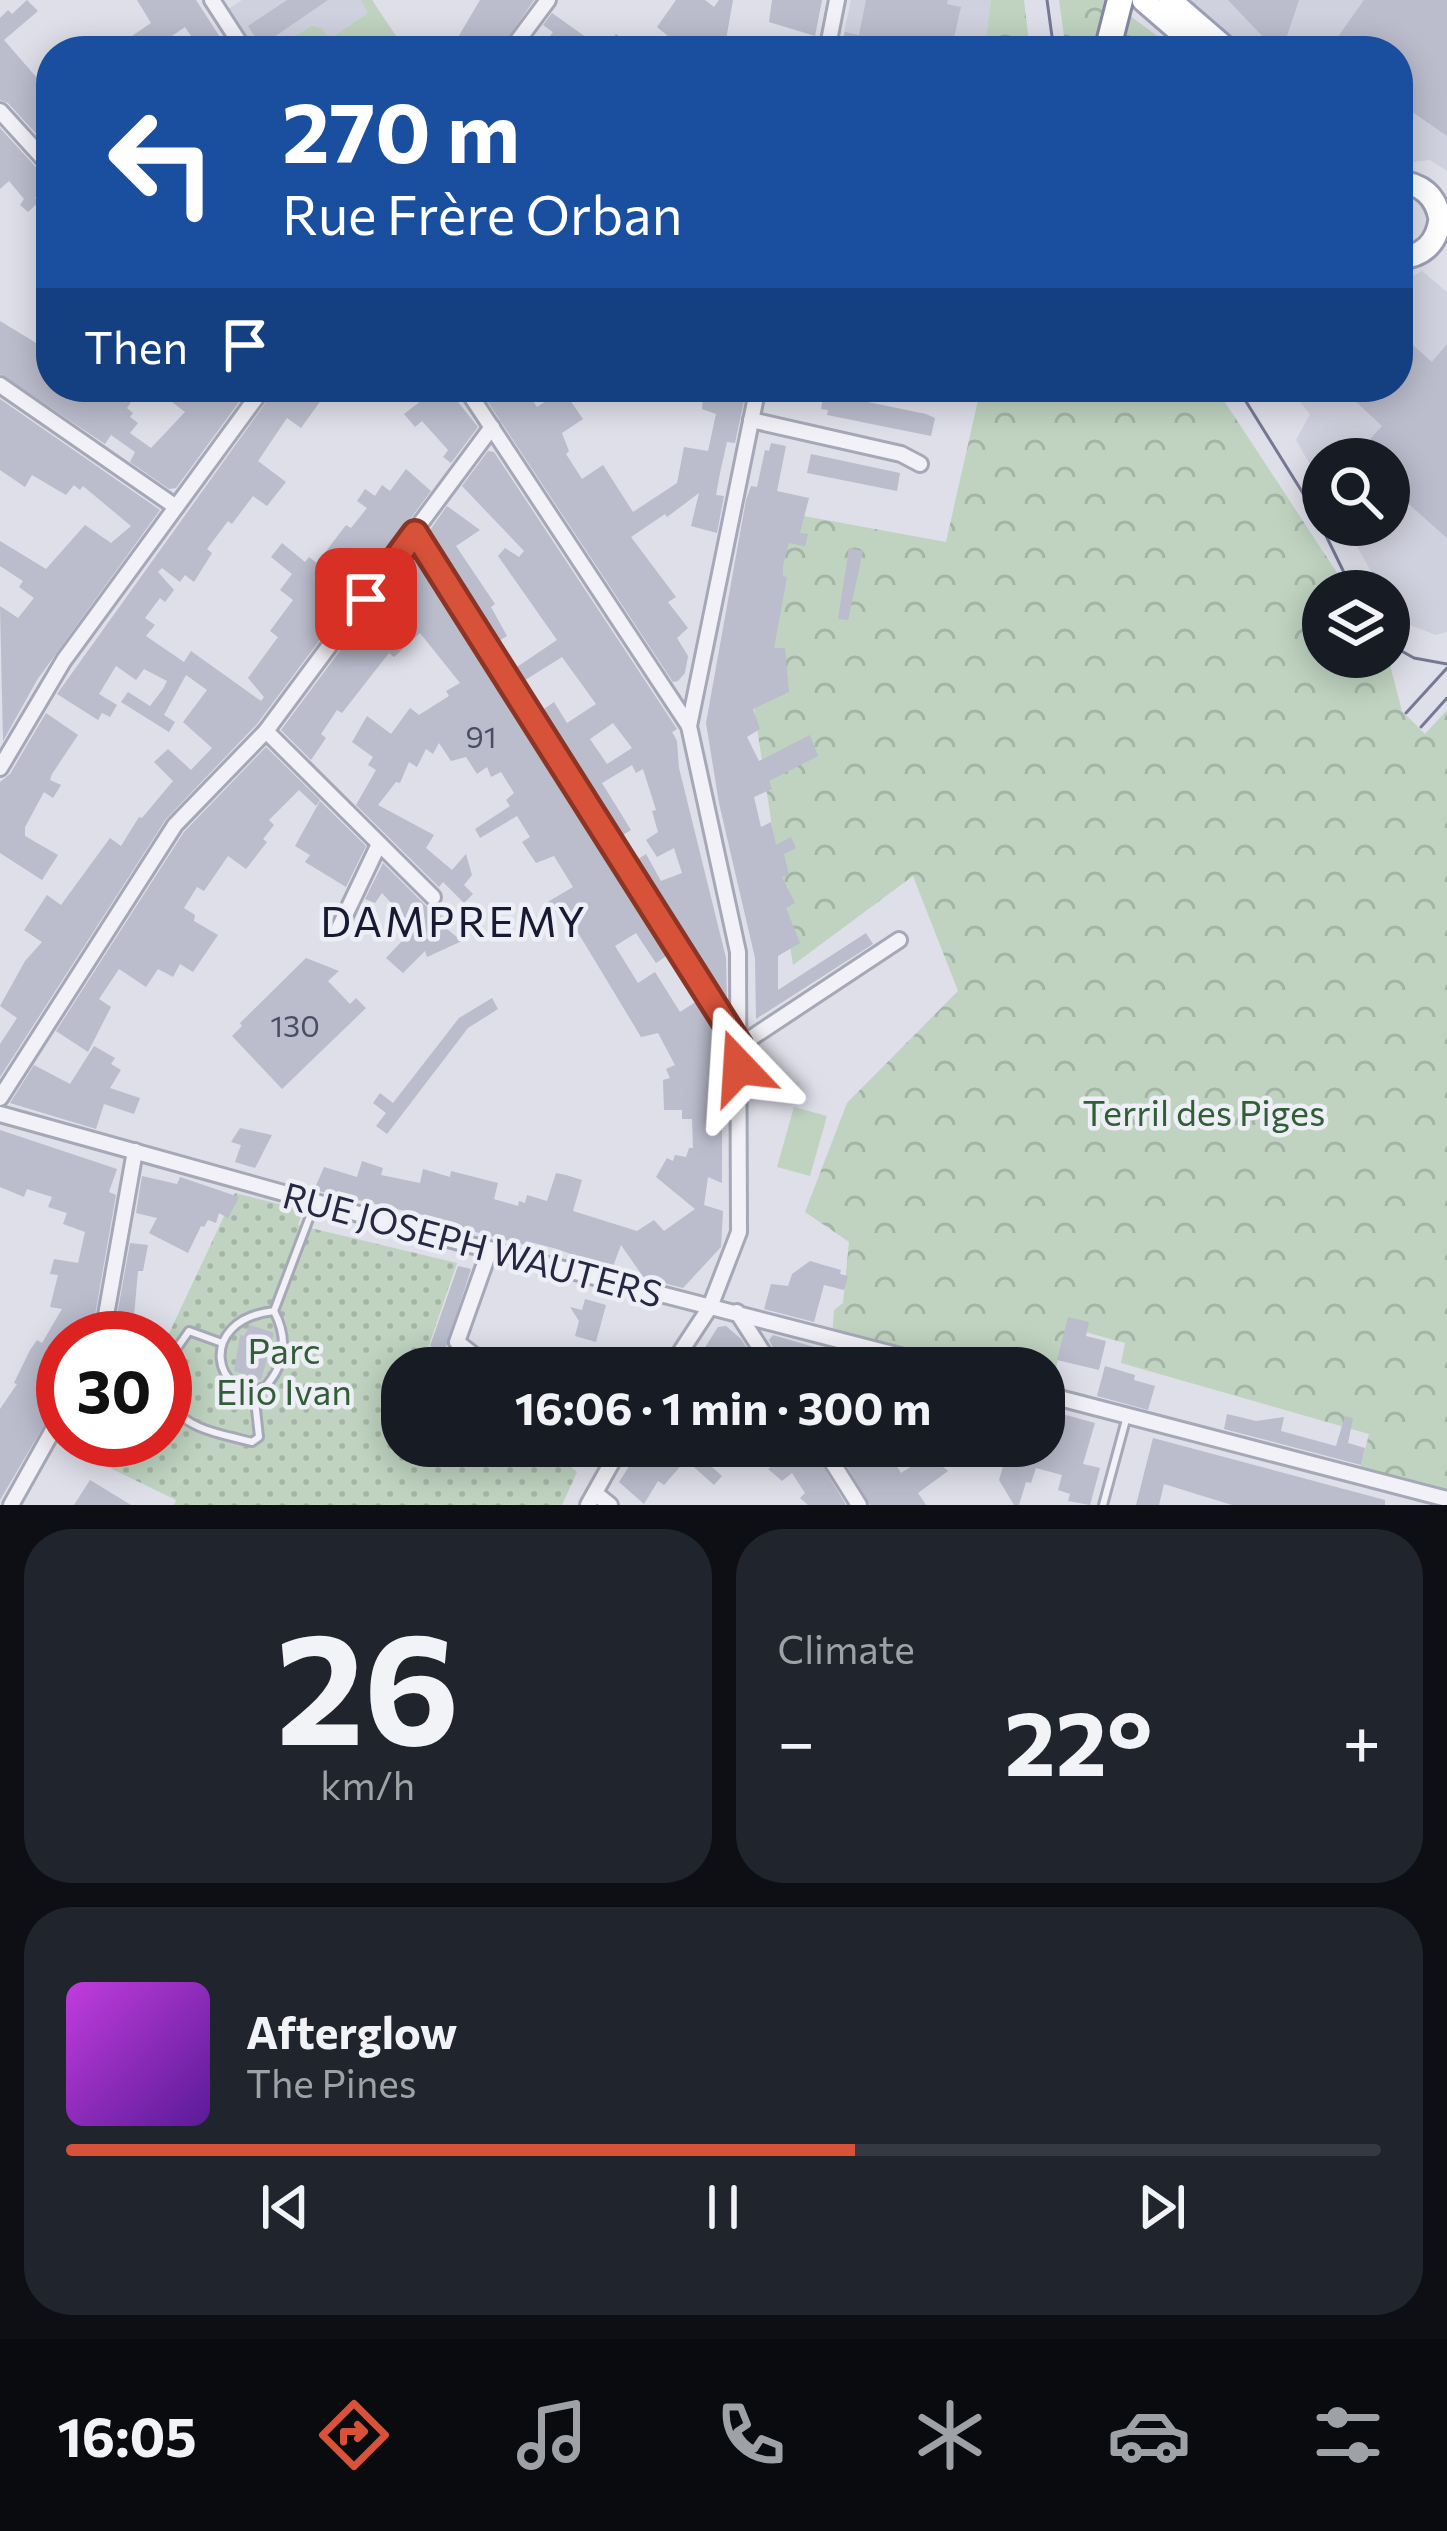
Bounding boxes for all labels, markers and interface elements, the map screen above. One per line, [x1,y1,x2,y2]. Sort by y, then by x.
text: 270 m [282,78,520,180]
icon: left [84,84,240,240]
text: Rue Frère Orban [282,180,682,246]
icon: arrive [212,312,278,378]
text: Then [84,318,188,373]
map controls [1302,438,1410,678]
button: search [1302,438,1410,546]
pin [315,548,417,650]
icon: arrive [333,566,399,632]
button: layers [1302,570,1410,678]
house number: 91 [465,717,497,754]
district label: DAMPREMY [320,894,588,946]
position arrow [676,1004,802,1130]
house number: 130 [270,1006,320,1043]
park label: Terril des Piges [1083,1089,1325,1133]
street label: RUE JOSEPH WAUTERS [279,1171,667,1315]
speed limit sign: 30 [36,1311,192,1467]
park label: Parc Elio Ivan [216,1327,352,1412]
text: 16:06 · 1 min · 300 m [515,1379,931,1434]
text: 26 [276,1586,460,1777]
text: Climate [778,1624,915,1672]
text: 22° [1004,1684,1153,1795]
text: − [778,1699,815,1780]
text: + [1342,1699,1381,1780]
text: km/h [320,1760,415,1808]
text: Afterglow [246,2003,457,2058]
text: The Pines [246,2058,417,2106]
icon: previous [252,2174,318,2240]
icon: pause [690,2174,756,2240]
icon: next [1129,2174,1195,2240]
icon: directions [312,2393,396,2477]
icon: music [510,2393,594,2477]
icon: phone [709,2393,793,2477]
icon: climate [908,2393,992,2477]
icon: car [1107,2393,1191,2477]
icon: filters [1306,2393,1390,2477]
text: 16:05 [57,2402,197,2468]

